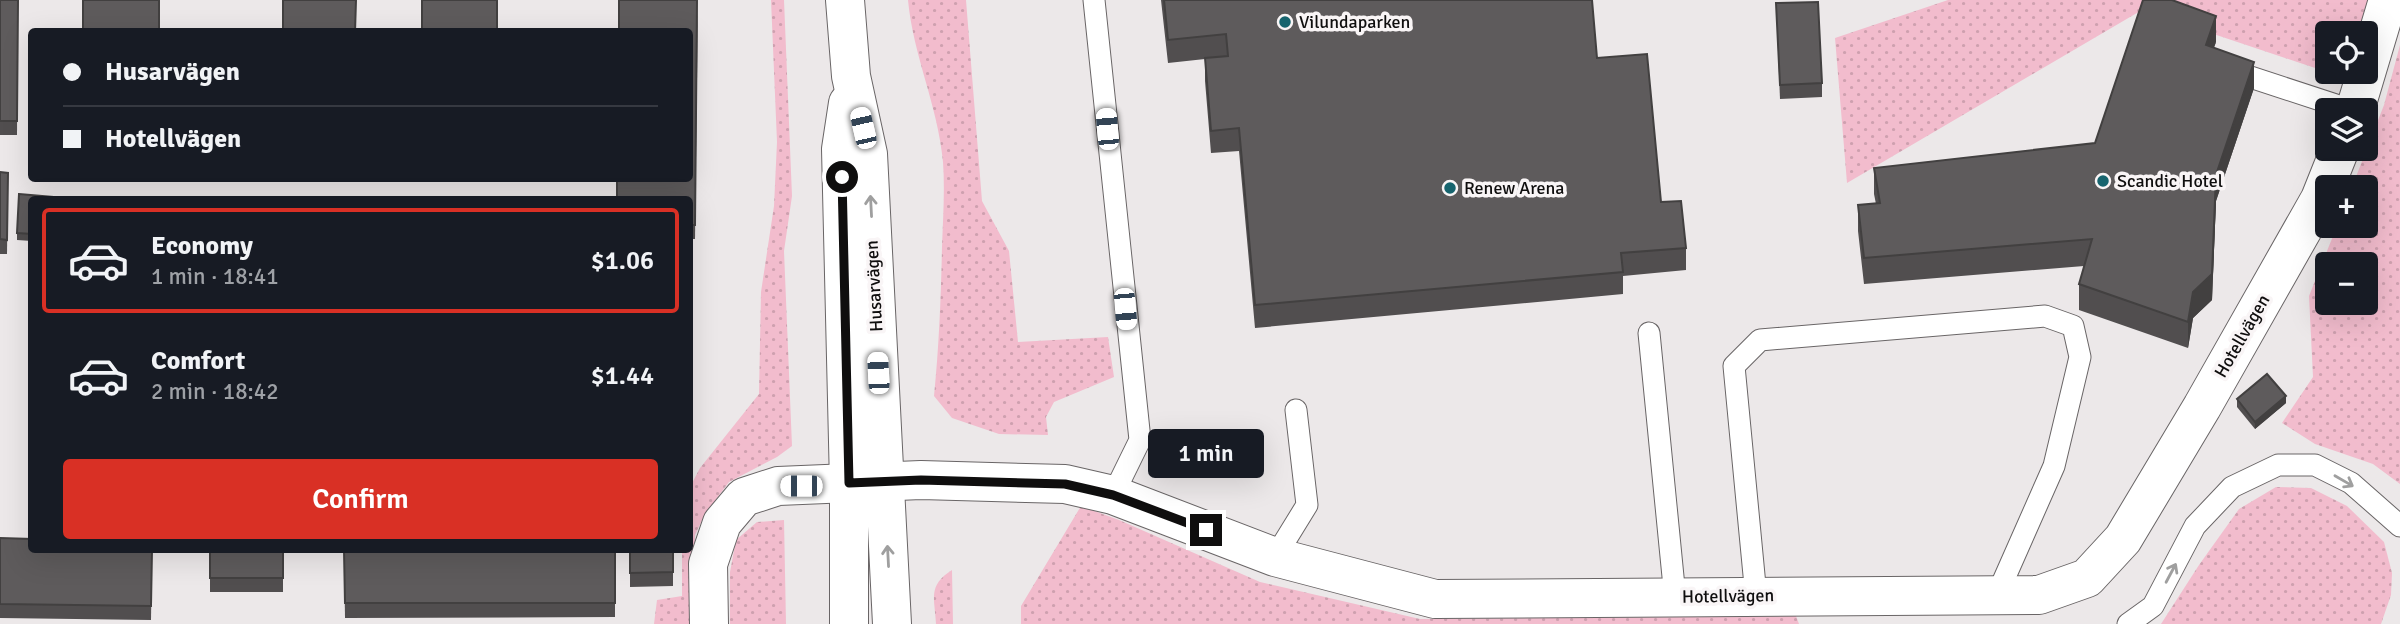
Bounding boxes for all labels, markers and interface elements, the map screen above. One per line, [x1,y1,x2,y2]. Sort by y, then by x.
place label: Vilundaparken [1299,11,1410,33]
marker: Vilundaparken [1277,14,1293,30]
map controls [2315,21,2378,315]
button: locate [2315,21,2378,84]
text: Husarvägen [105,56,240,88]
button: layers [2315,98,2378,161]
car [849,105,878,151]
car [1095,107,1120,151]
text: Hotellvägen [105,123,241,155]
route start [826,161,858,193]
place label: Scandic Hotel [2117,170,2223,192]
marker: Scandic Hotel [2095,173,2111,189]
button: + [2315,175,2378,238]
place label: Renew Arena [1464,177,1564,199]
marker: Renew Arena [1442,180,1458,196]
one-way arrow [864,195,877,218]
icon: car [67,229,130,292]
text: Economy [151,230,253,262]
street label: Husarvägen [861,240,887,332]
text: $1.06 [591,245,654,277]
button: − [2315,252,2378,315]
text: 1 min · 18:41 [151,262,279,291]
car [1113,287,1138,331]
street label: Hotellvägen [2209,291,2275,381]
icon: car [67,344,130,407]
text: Comfort [151,345,245,377]
car [867,351,890,395]
text: $1.44 [591,360,654,392]
text: 2 min · 18:42 [151,377,279,406]
callout: 1 min [1148,428,1264,477]
text: 1 min [1178,439,1234,468]
button: Confirm [63,459,658,539]
one-way arrow [2334,474,2354,488]
car [781,476,823,497]
route end [1190,514,1222,546]
one-way arrow [881,545,894,568]
one-way arrow [2164,563,2178,583]
street label: Hotellvägen [1682,584,1774,608]

